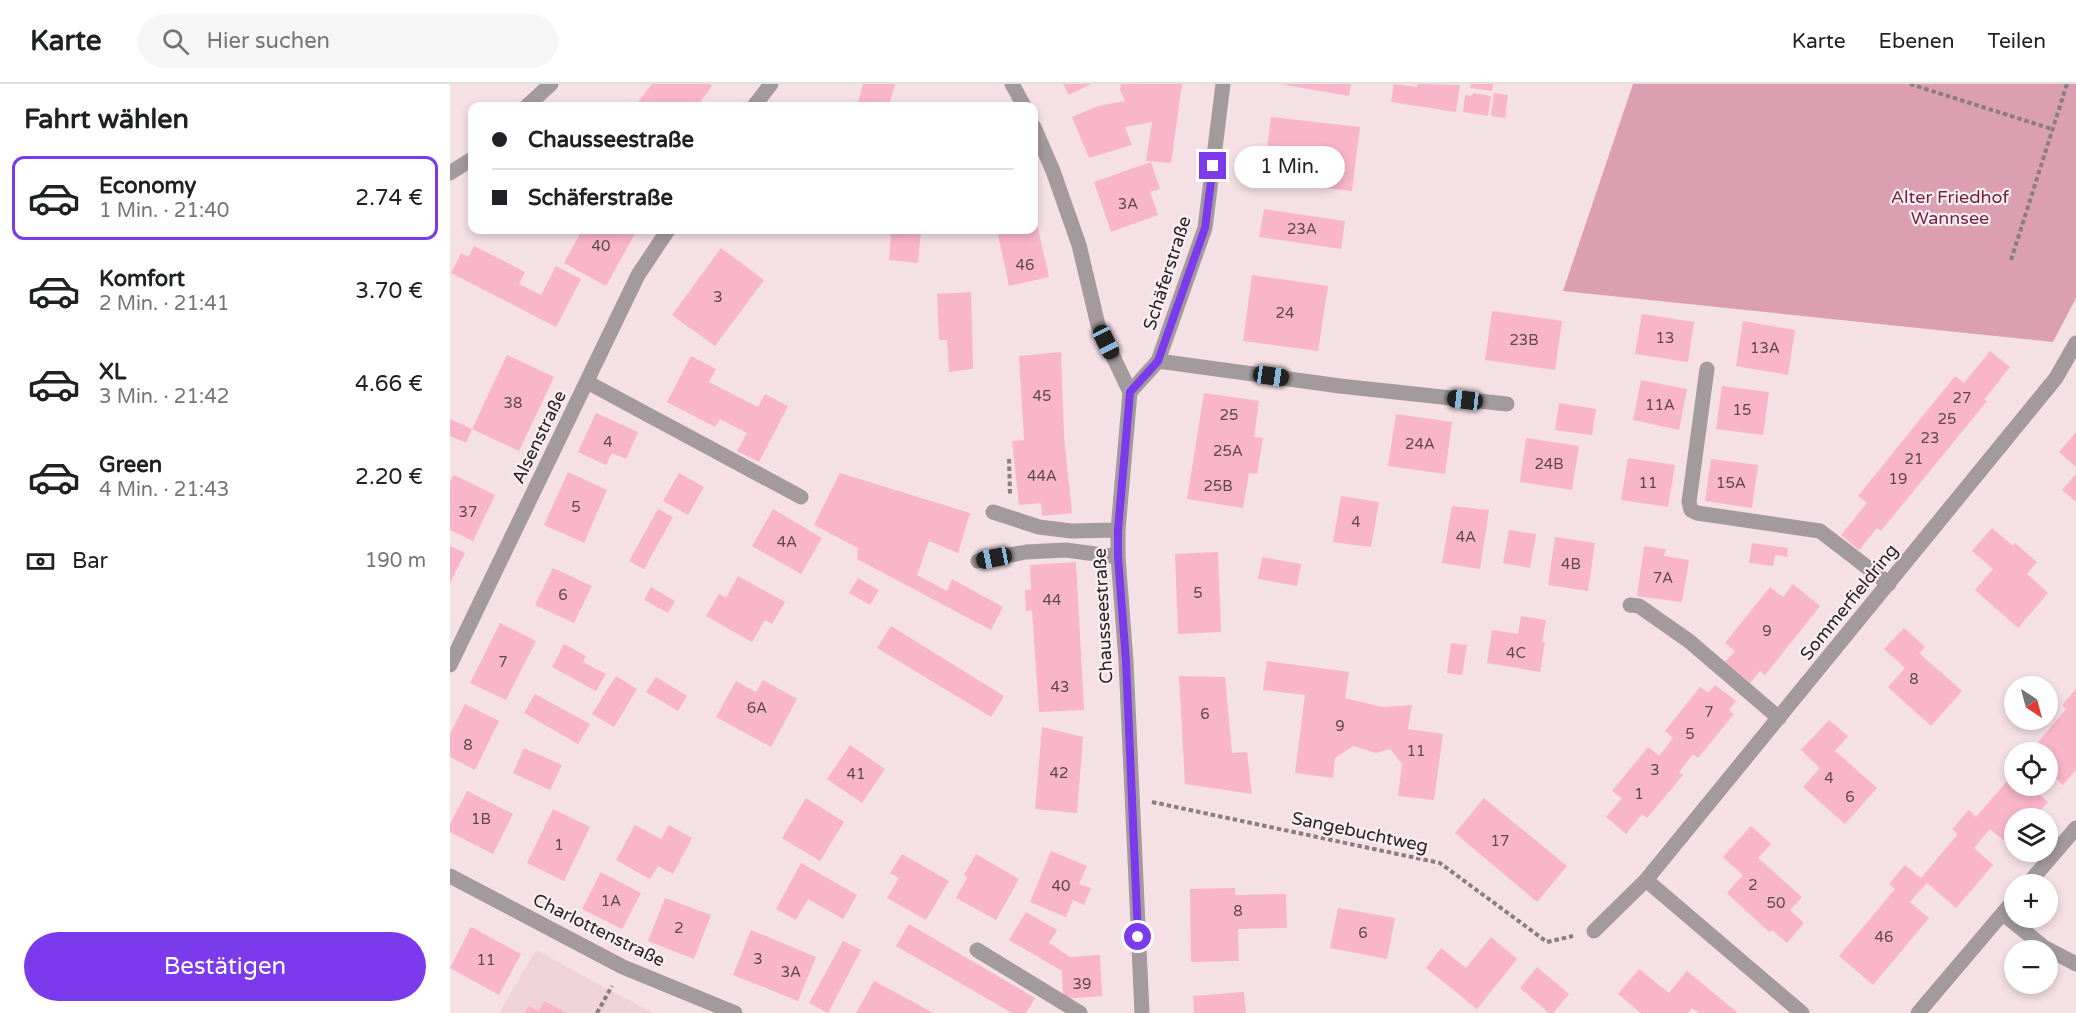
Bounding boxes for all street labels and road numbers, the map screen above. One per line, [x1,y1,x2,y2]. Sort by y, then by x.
street label: Schäferstraße [1138,213,1196,333]
street label: Alsenstraße [507,387,571,487]
street label: Sommerfieldring [1795,539,1903,665]
street label: Chausseestraße [1088,548,1118,684]
street label: Sangebuchtweg [1290,807,1430,857]
street label: Charlottenstraße [529,889,669,971]

